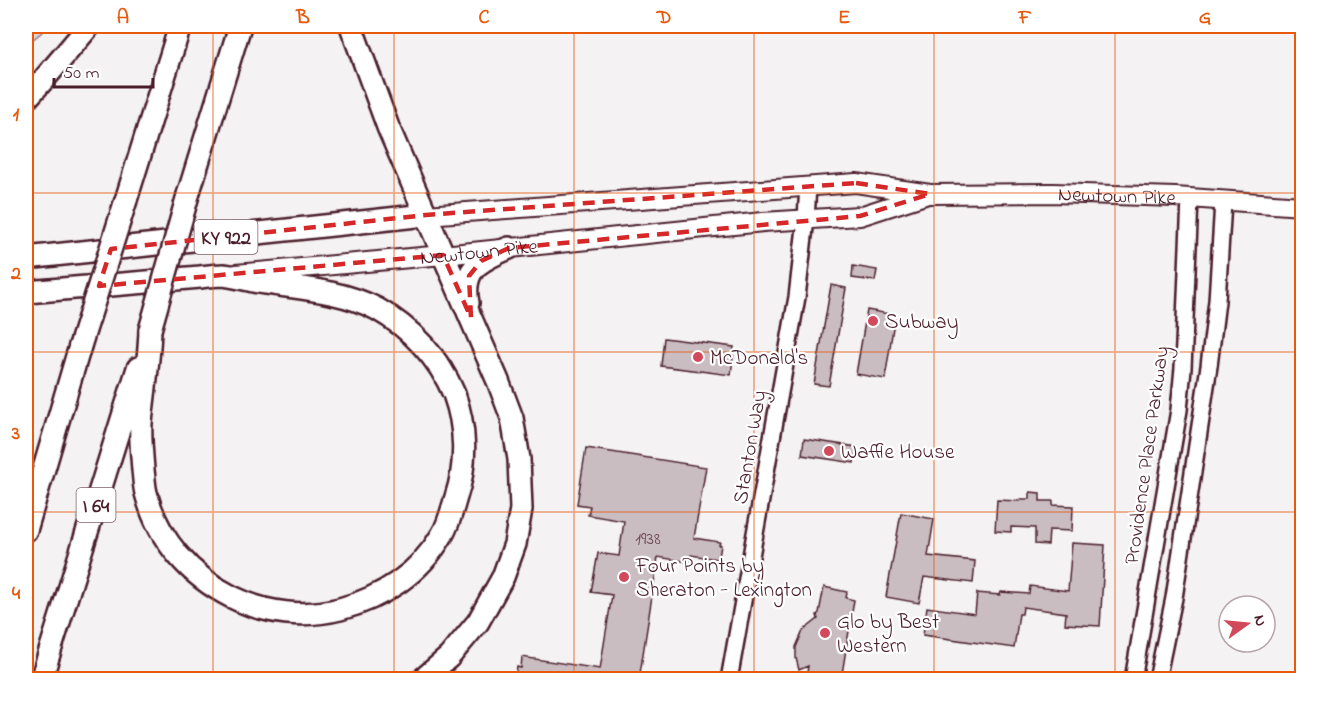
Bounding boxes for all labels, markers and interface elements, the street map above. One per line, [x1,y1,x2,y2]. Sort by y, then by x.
text: A [117,4,129,33]
text: B [295,4,310,33]
text: C [479,4,490,33]
text: D [656,4,671,33]
text: E [838,4,850,33]
text: F [1018,4,1032,33]
text: G [1199,4,1212,33]
scale bar [54,51,153,89]
text: 50 m [63,61,100,87]
text: 1 [13,101,20,130]
street label: Newtown Pike [1057,180,1177,214]
road number: KY 922 [194,220,258,254]
street label: Newtown Pike [419,232,540,274]
text: 2 [10,260,21,289]
place label: Subway [885,308,958,340]
marker: Subway [866,314,880,328]
place label: McDonald's [710,344,808,374]
street label: Providence Place Parkway [1118,344,1180,567]
marker: McDonald's [691,350,705,364]
street label: Stanton Way [726,388,778,507]
text: 3 [11,420,20,449]
place label: Waffle House [841,438,955,468]
marker: Waffle House [822,444,836,458]
road number: I 64 [76,488,116,522]
house number: 1938 [635,527,661,553]
place label: Four Points by Sheraton - Lexington [635,552,812,608]
marker: Four Points by Sheraton - Lexington [617,570,631,584]
text: 4 [12,580,21,609]
north arrow [1217,594,1277,654]
place label: Glo by Best Western [837,608,939,662]
text: N [1247,612,1273,629]
marker: Glo by Best Western [818,626,832,640]

